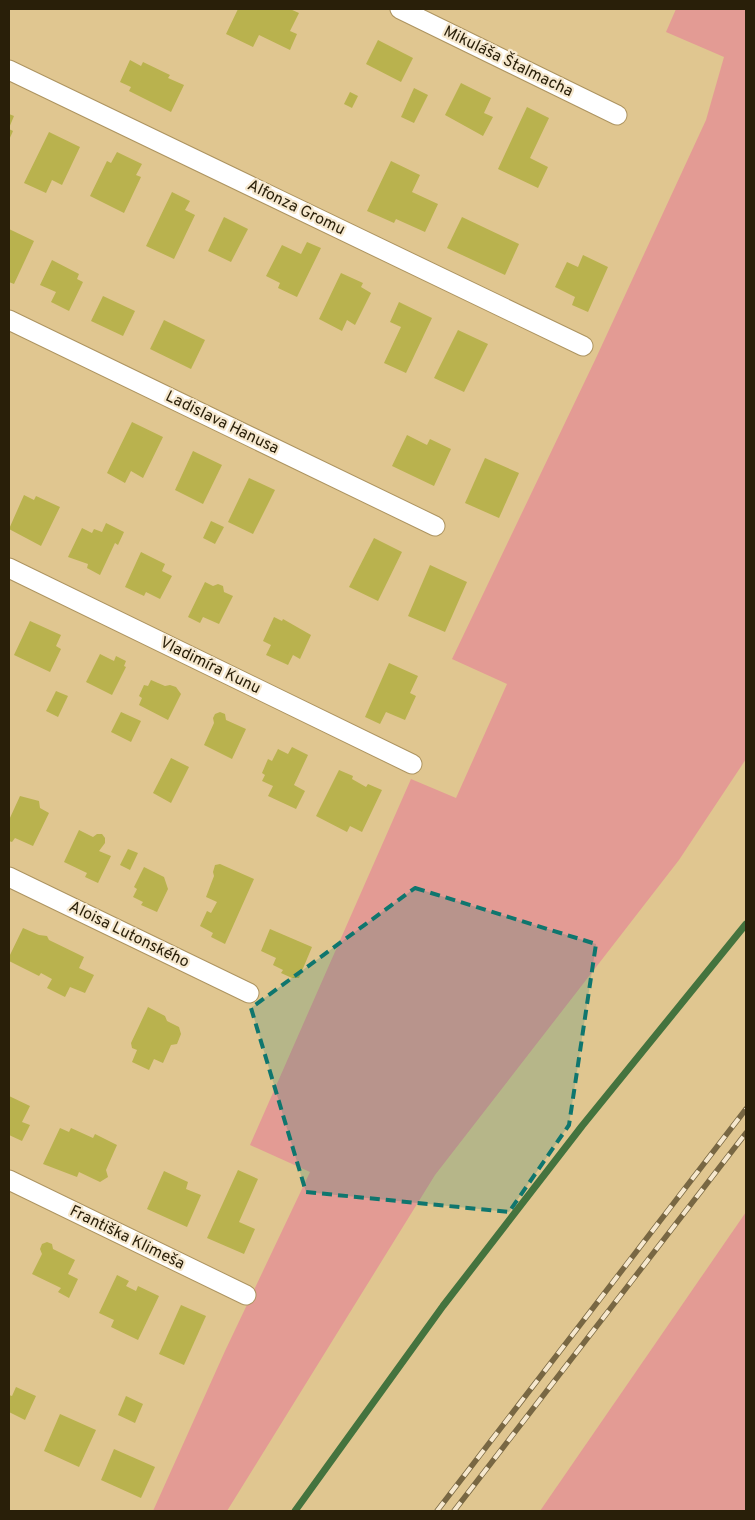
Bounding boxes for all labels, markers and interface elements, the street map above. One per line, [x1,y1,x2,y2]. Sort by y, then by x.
street label: Mikuláša Štalmacha [440,20,577,102]
street label: Alfonza Gromu [244,176,348,240]
street label: Ladislava Hanusa [162,387,282,459]
street label: Vladimíra Kunu [156,633,264,699]
street label: Aloisa Lutonského [65,897,193,973]
street label: Františka Klimeša [66,1202,188,1274]

